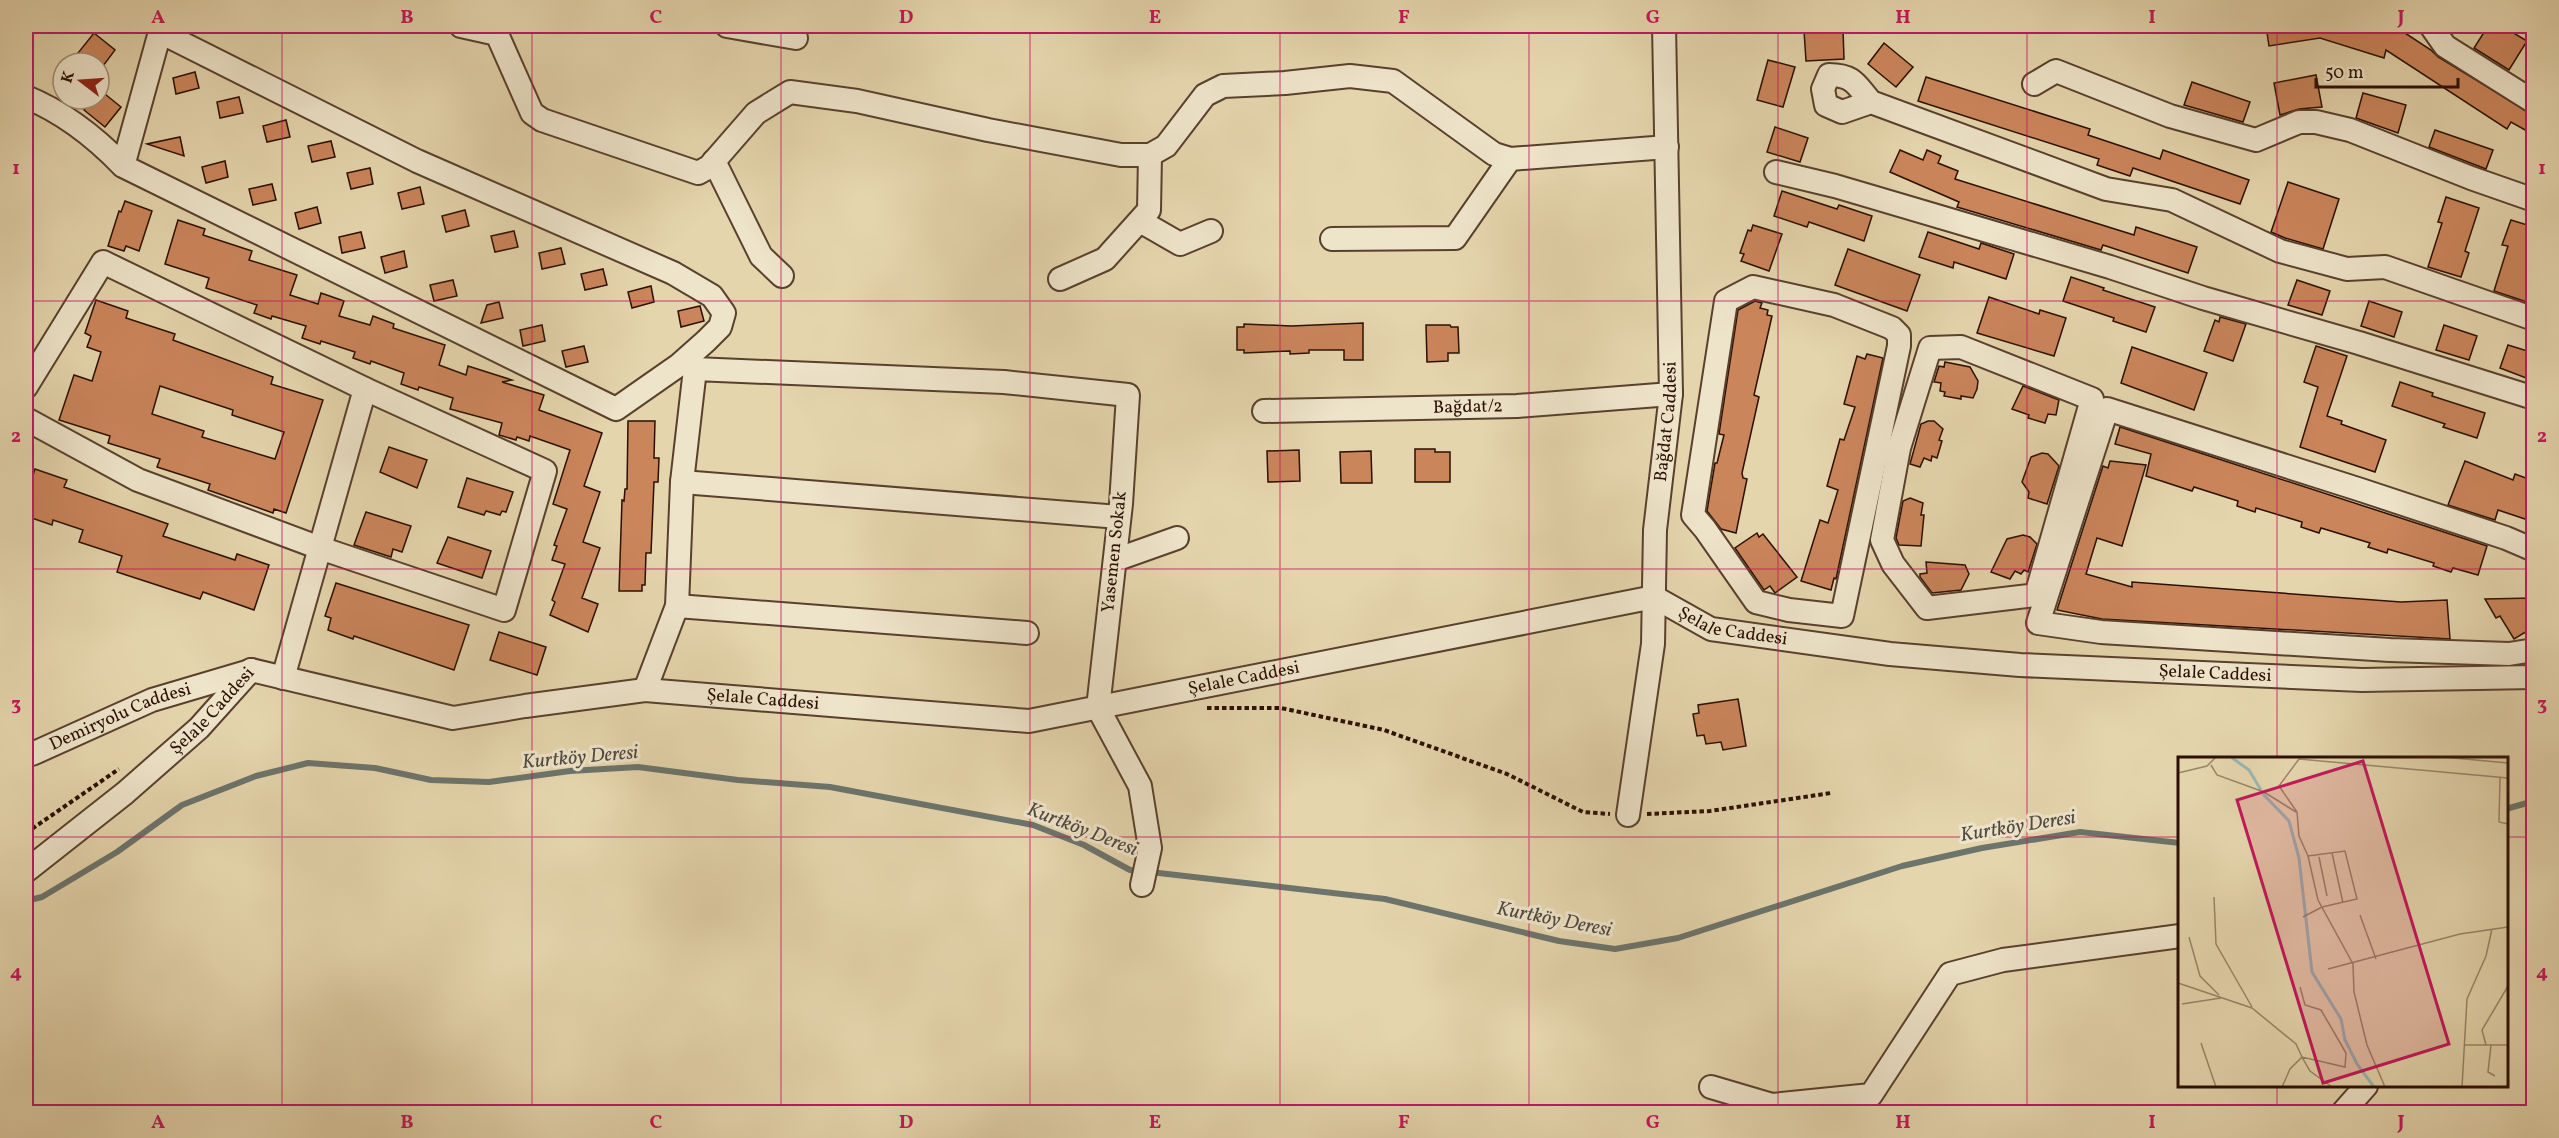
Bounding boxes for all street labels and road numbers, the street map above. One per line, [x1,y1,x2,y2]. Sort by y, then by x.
street label: Bağdat Caddesi [1648,361,1684,483]
street label: Bağdat/2 [1433,394,1503,420]
street label: Yasemen Sokak [1096,490,1134,614]
street label: Şelale Caddesi [1673,600,1789,652]
street label: Şelale Caddesi [1186,655,1302,702]
street label: Şelale Caddesi [2158,659,2272,689]
street label: Şelale Caddesi [164,662,260,761]
street label: Demiryolu Caddesi [45,677,194,757]
street label: Şelale Caddesi [706,683,820,717]

